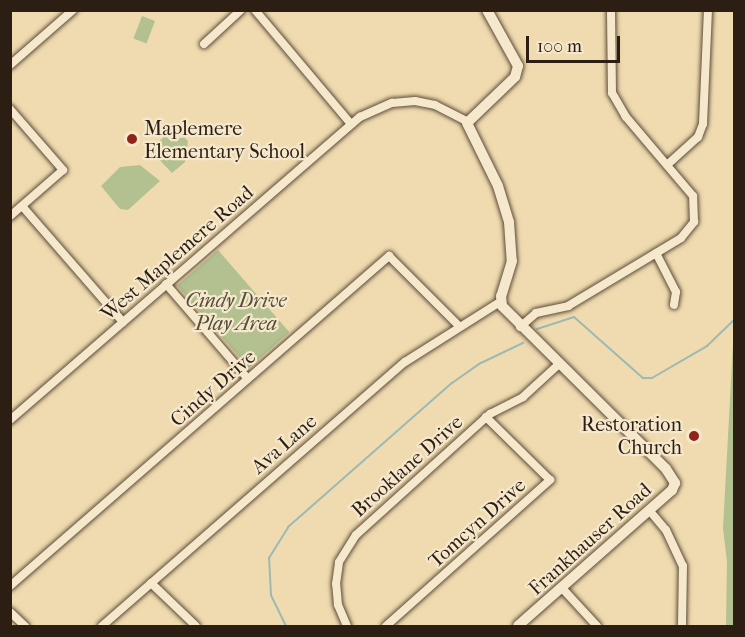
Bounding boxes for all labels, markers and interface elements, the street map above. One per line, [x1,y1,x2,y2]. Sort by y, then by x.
scale bar [529,24,624,62]
text: 100 m [537,36,582,57]
place label: Maplemere Elementary School [144,116,305,163]
marker: Maplemere Elementary School [125,132,139,146]
street label: West Maplemere Road [96,180,258,326]
park label: Cindy Drive Play Area [185,288,287,335]
street label: Cindy Drive [165,344,261,432]
street label: Ava Lane [246,409,322,479]
street label: Brooklane Drive [347,410,467,522]
place label: Restoration Church [581,412,682,459]
marker: Restoration Church [687,429,701,443]
street label: Tomcyn Drive [424,473,530,573]
street label: Frankhauser Road [524,478,656,600]

